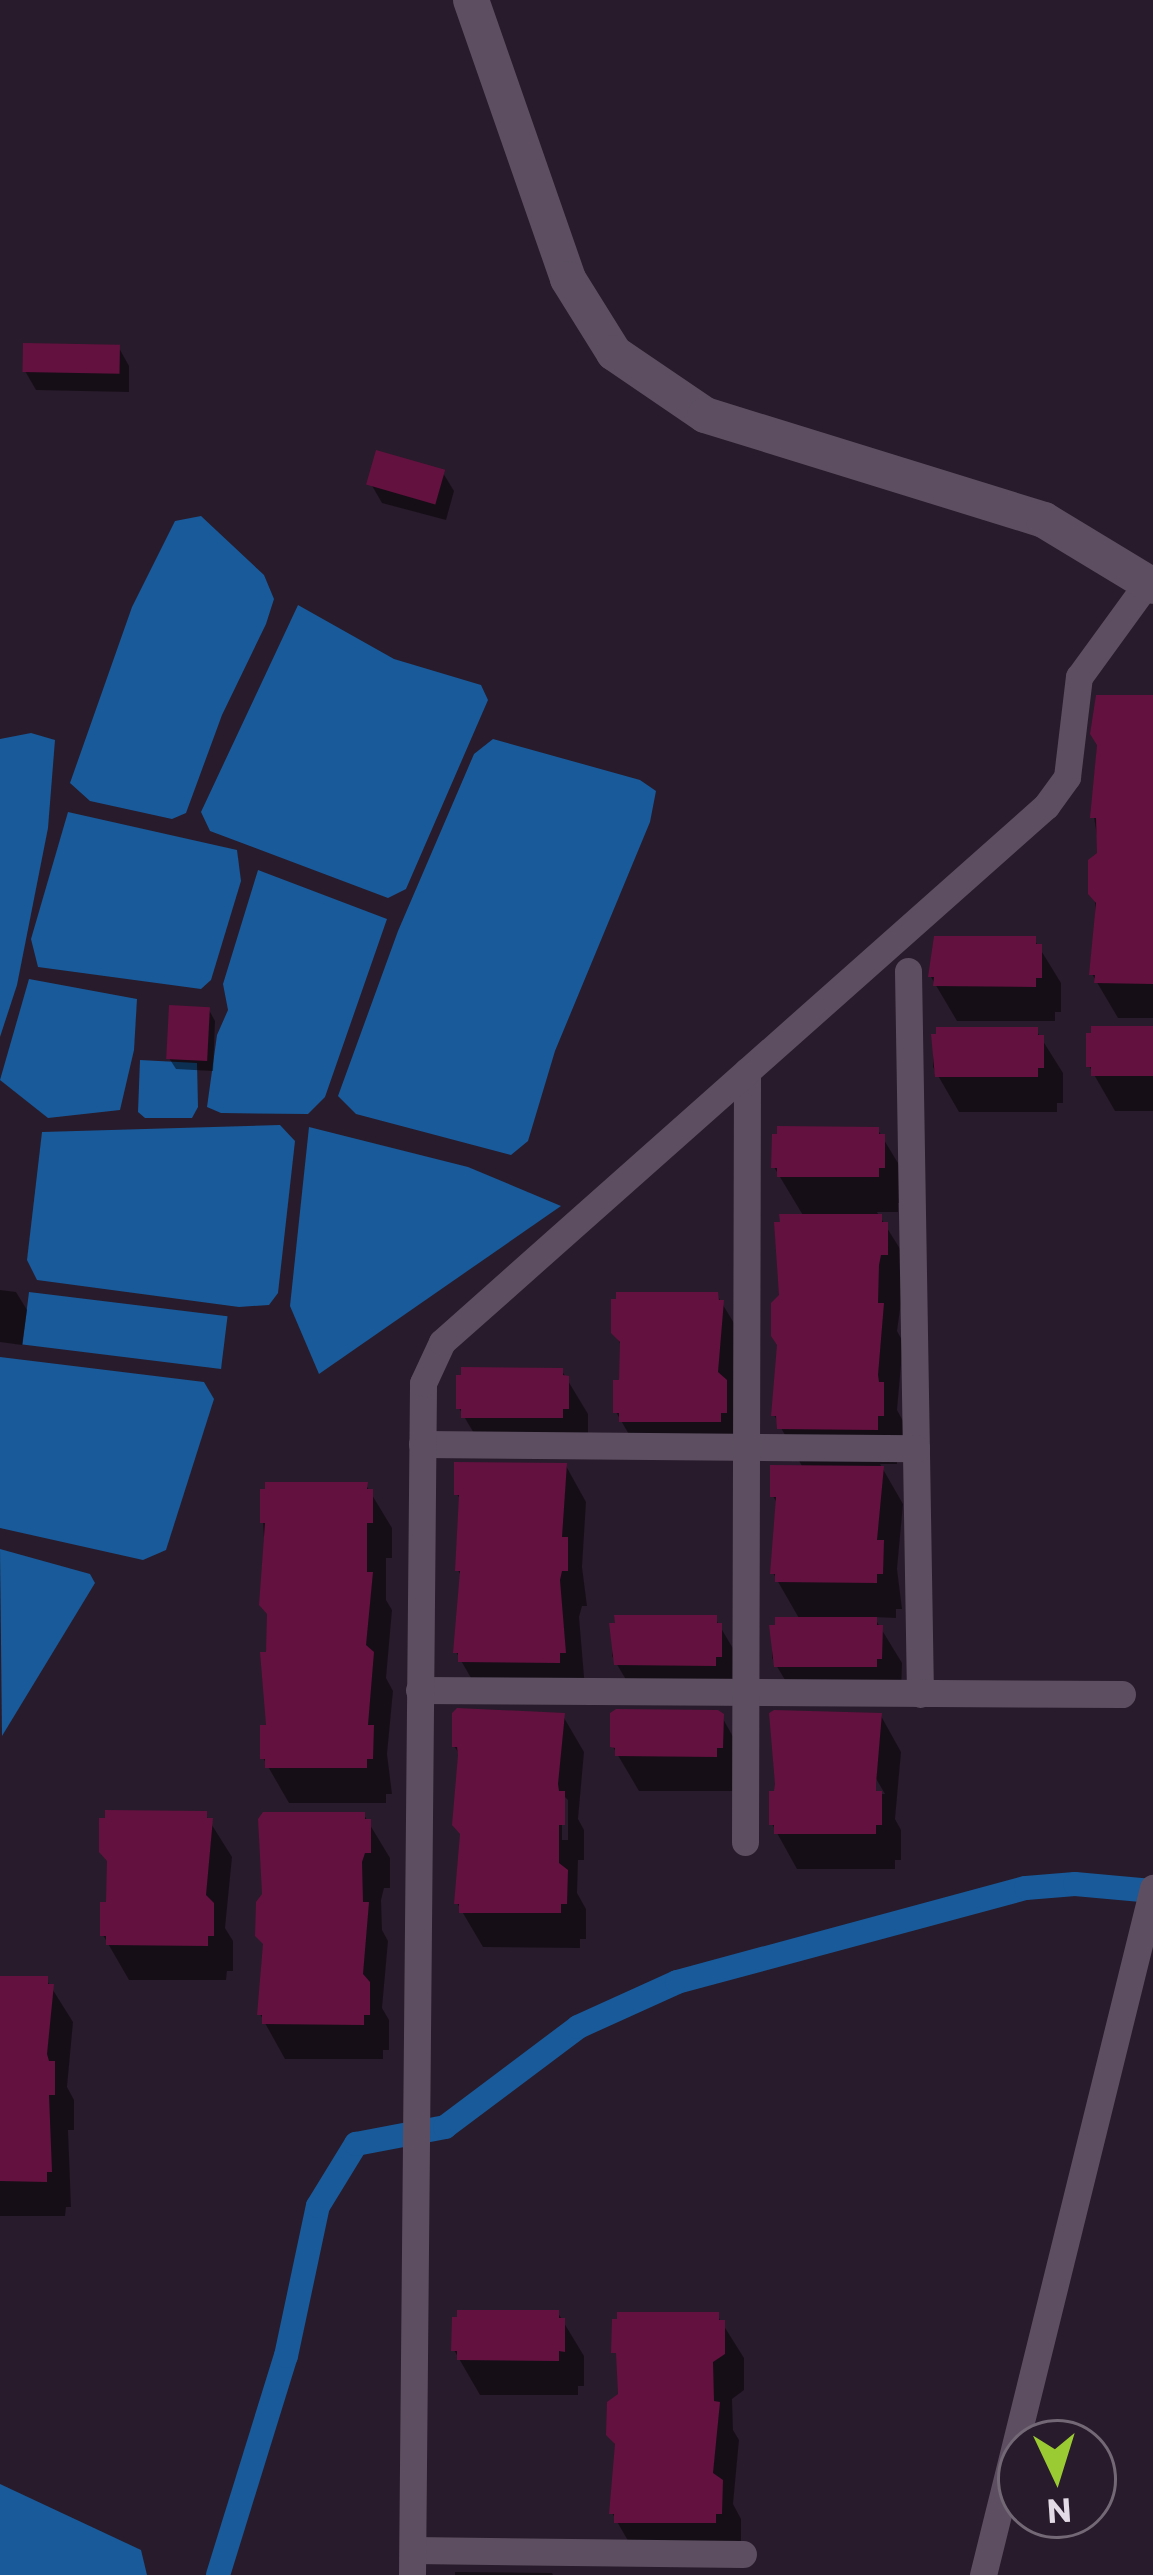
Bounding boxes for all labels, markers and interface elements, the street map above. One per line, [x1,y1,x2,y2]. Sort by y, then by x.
north arrow [997,2419,1117,2539]
text: N [1046,2491,1073,2534]

